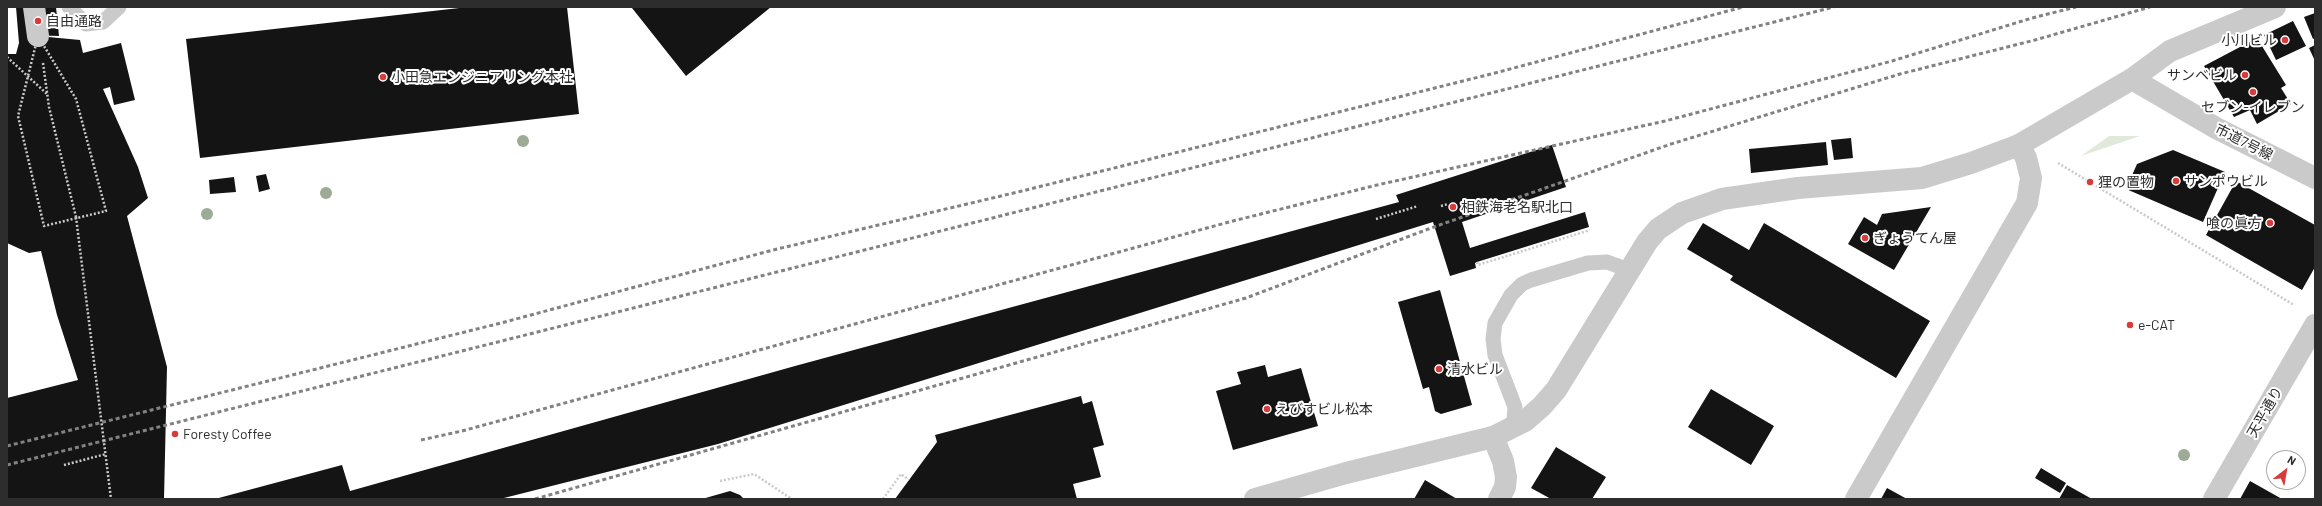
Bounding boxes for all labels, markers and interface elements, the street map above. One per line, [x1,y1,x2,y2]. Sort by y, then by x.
place label: 自由通路 [46,13,102,29]
marker: 自由通路 [33,16,43,26]
place label: 小川ビル [2221,32,2277,48]
marker: 小川ビル [2280,35,2290,45]
place label: サンベビル [2167,67,2237,83]
place label: 小田急エンジニアリング本社 [391,69,573,85]
marker: サンベビル [2240,70,2250,80]
marker: 小田急エンジニアリング本社 [378,72,388,82]
marker: セブン-イレブン [2248,87,2258,97]
place label: セブン-イレブン [2201,99,2305,115]
street label: 市道7号線 [2212,120,2276,164]
place label: サンポウビル [2184,173,2268,189]
place label: 狸の置物 [2098,174,2154,190]
marker: サンポウビル [2171,176,2181,186]
marker: 狸の置物 [2085,177,2095,187]
place label: 相鉄海老名駅北口 [1461,199,1573,215]
marker: 相鉄海老名駅北口 [1448,202,1458,212]
place label: 喰の眞方 [2206,215,2262,231]
marker: 喰の眞方 [2265,218,2275,228]
place label: ぎょうてん屋 [1873,230,1957,246]
marker: ぎょうてん屋 [1860,233,1870,243]
place label: e-CAT [2138,317,2175,333]
marker: e-CAT [2125,320,2135,330]
place label: 清水ビル [1447,361,1503,377]
marker: 清水ビル [1434,364,1444,374]
street label: 天平通り [2244,384,2286,440]
place label: えびすビル松本 [1275,401,1373,417]
marker: えびすビル松本 [1262,404,1272,414]
place label: Foresty Coffee [183,426,272,442]
marker: Foresty Coffee [170,429,180,439]
north arrow [2266,450,2306,490]
text: N [2285,453,2298,468]

